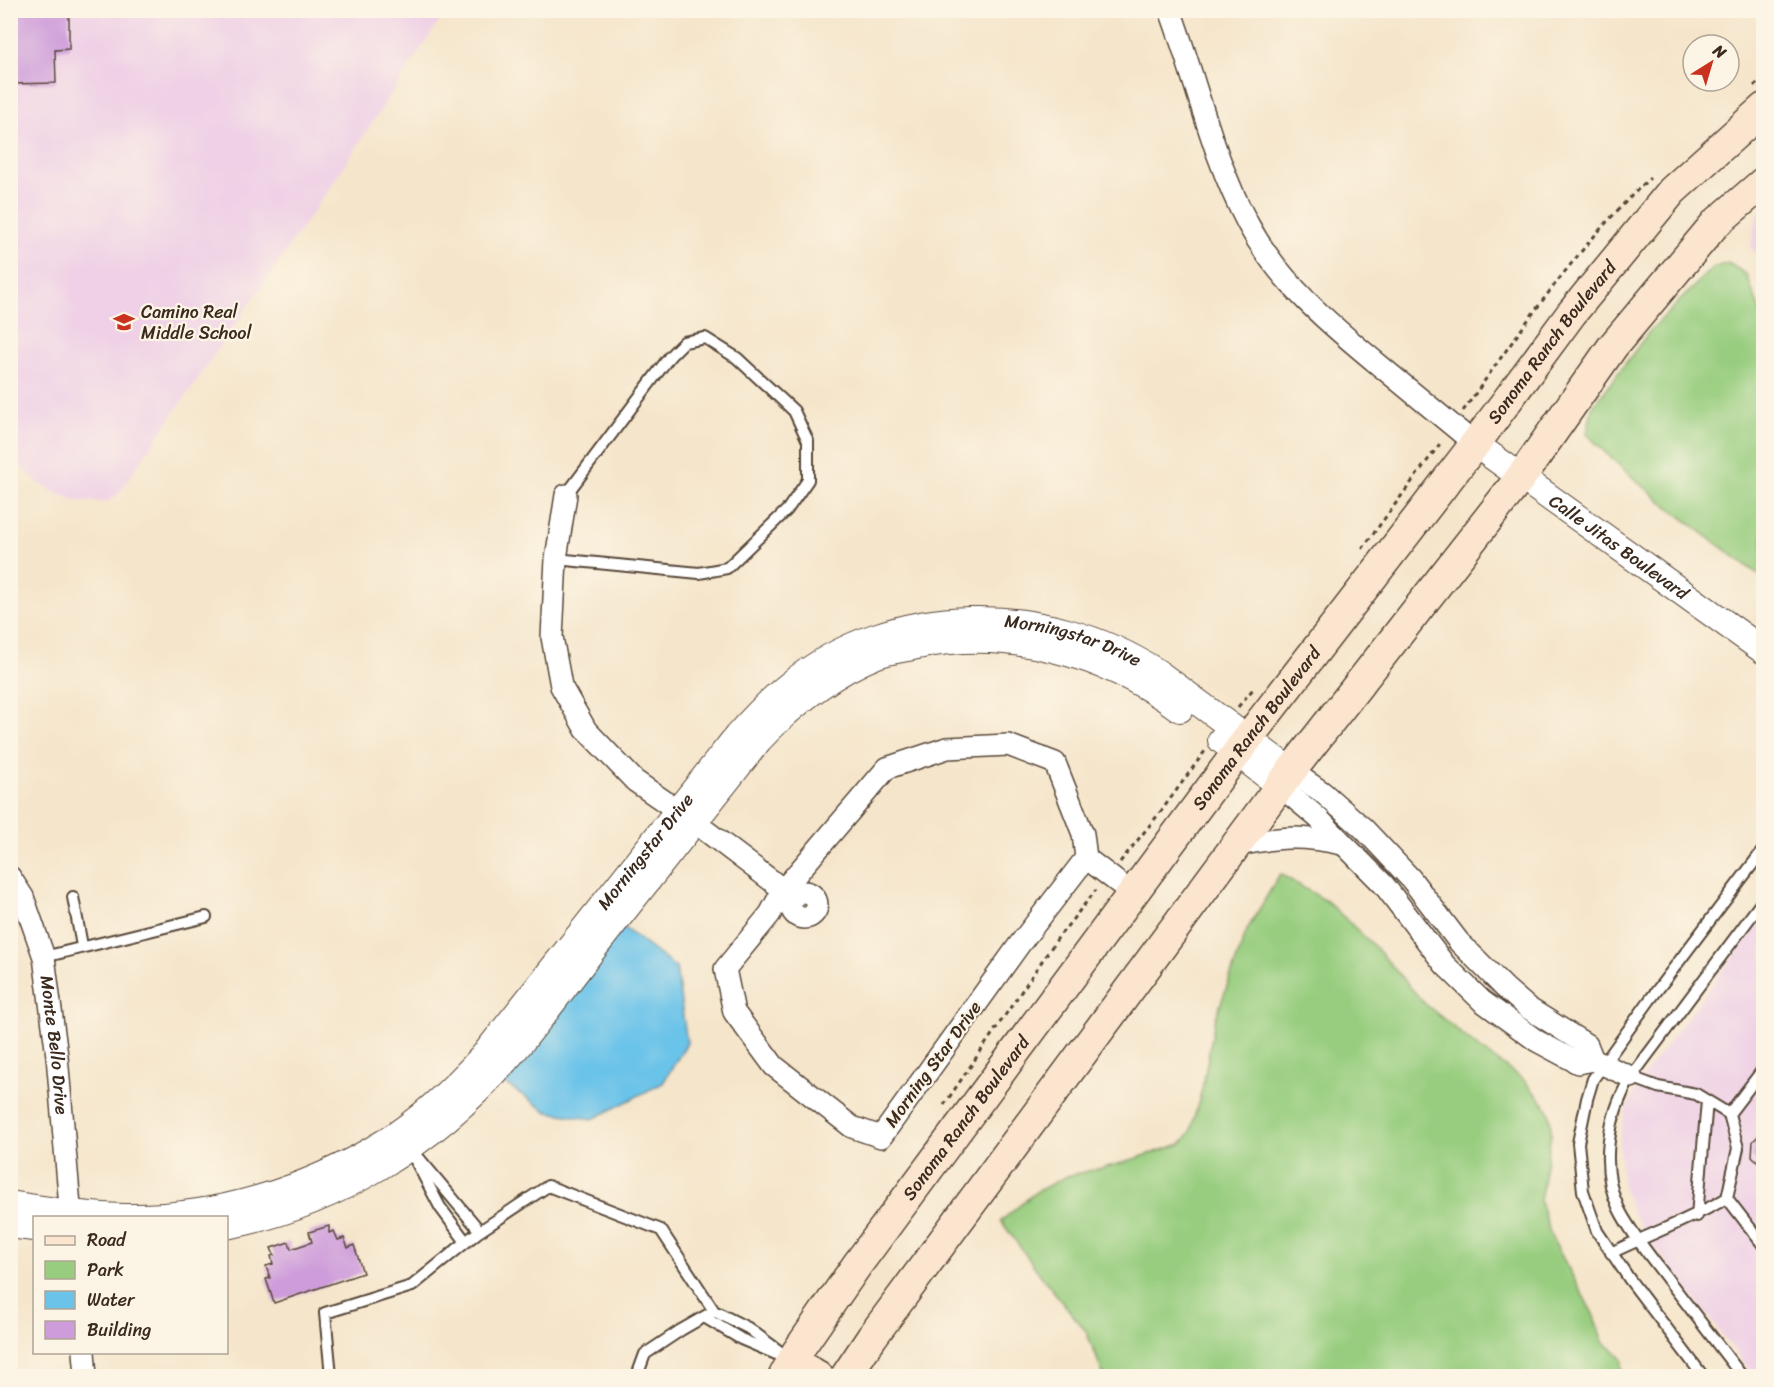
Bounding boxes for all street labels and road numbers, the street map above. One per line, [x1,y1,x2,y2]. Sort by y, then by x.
street label: Sonoma Ranch Boulevard [1479,252,1626,431]
street label: Calle Jitas Boulevard [1542,486,1697,609]
street label: Morningstar Drive [1003,605,1147,676]
street label: Sonoma Ranch Boulevard [1184,638,1330,817]
street label: Morningstar Drive [589,786,702,917]
street label: Monte Bello Drive [31,973,78,1116]
street label: Morning Star Drive [876,994,990,1134]
street label: Sonoma Ranch Boulevard [894,1027,1039,1207]

